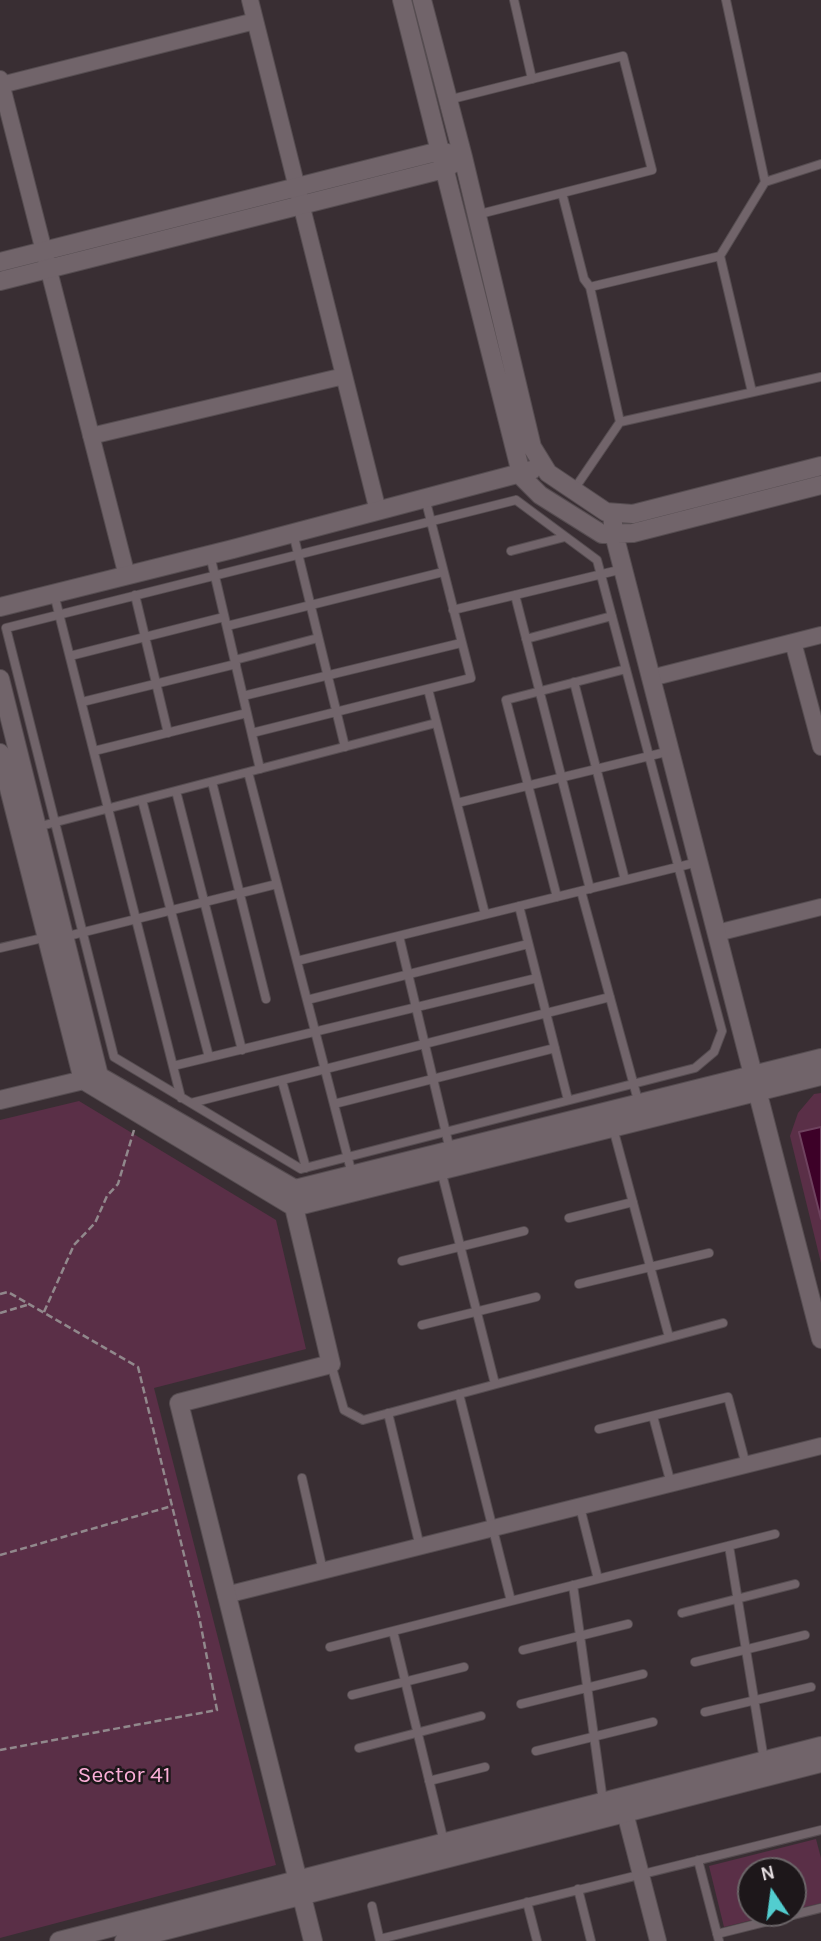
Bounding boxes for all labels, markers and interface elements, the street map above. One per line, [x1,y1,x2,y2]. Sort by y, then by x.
park label: Sector 41 [77,1761,171,1789]
north arrow [737,1857,807,1927]
text: N [759,1861,777,1886]

